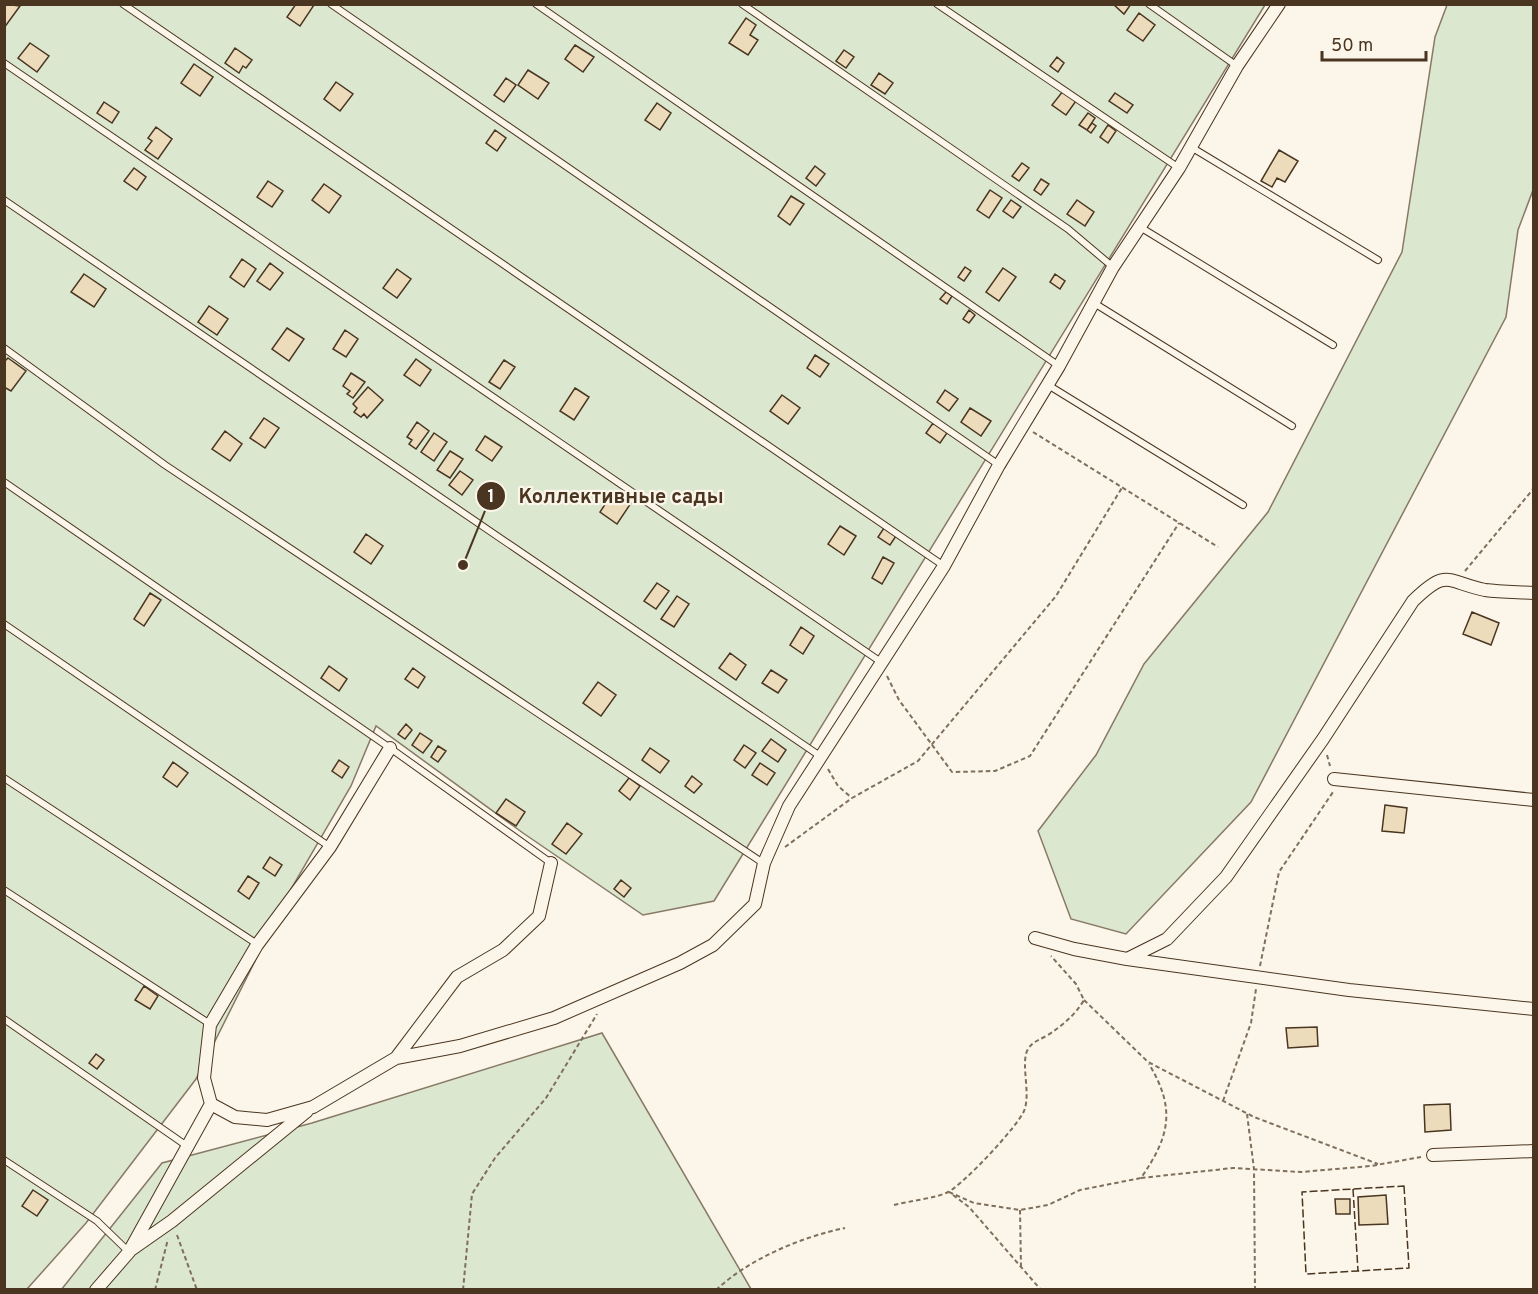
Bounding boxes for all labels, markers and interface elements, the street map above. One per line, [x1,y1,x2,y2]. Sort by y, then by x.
scale bar [1322,24,1426,62]
text: 50 m [1331,35,1373,58]
callout: Коллективные сады [476,477,735,515]
text: Коллективные сады [518,485,724,511]
text: 1 [487,486,495,509]

